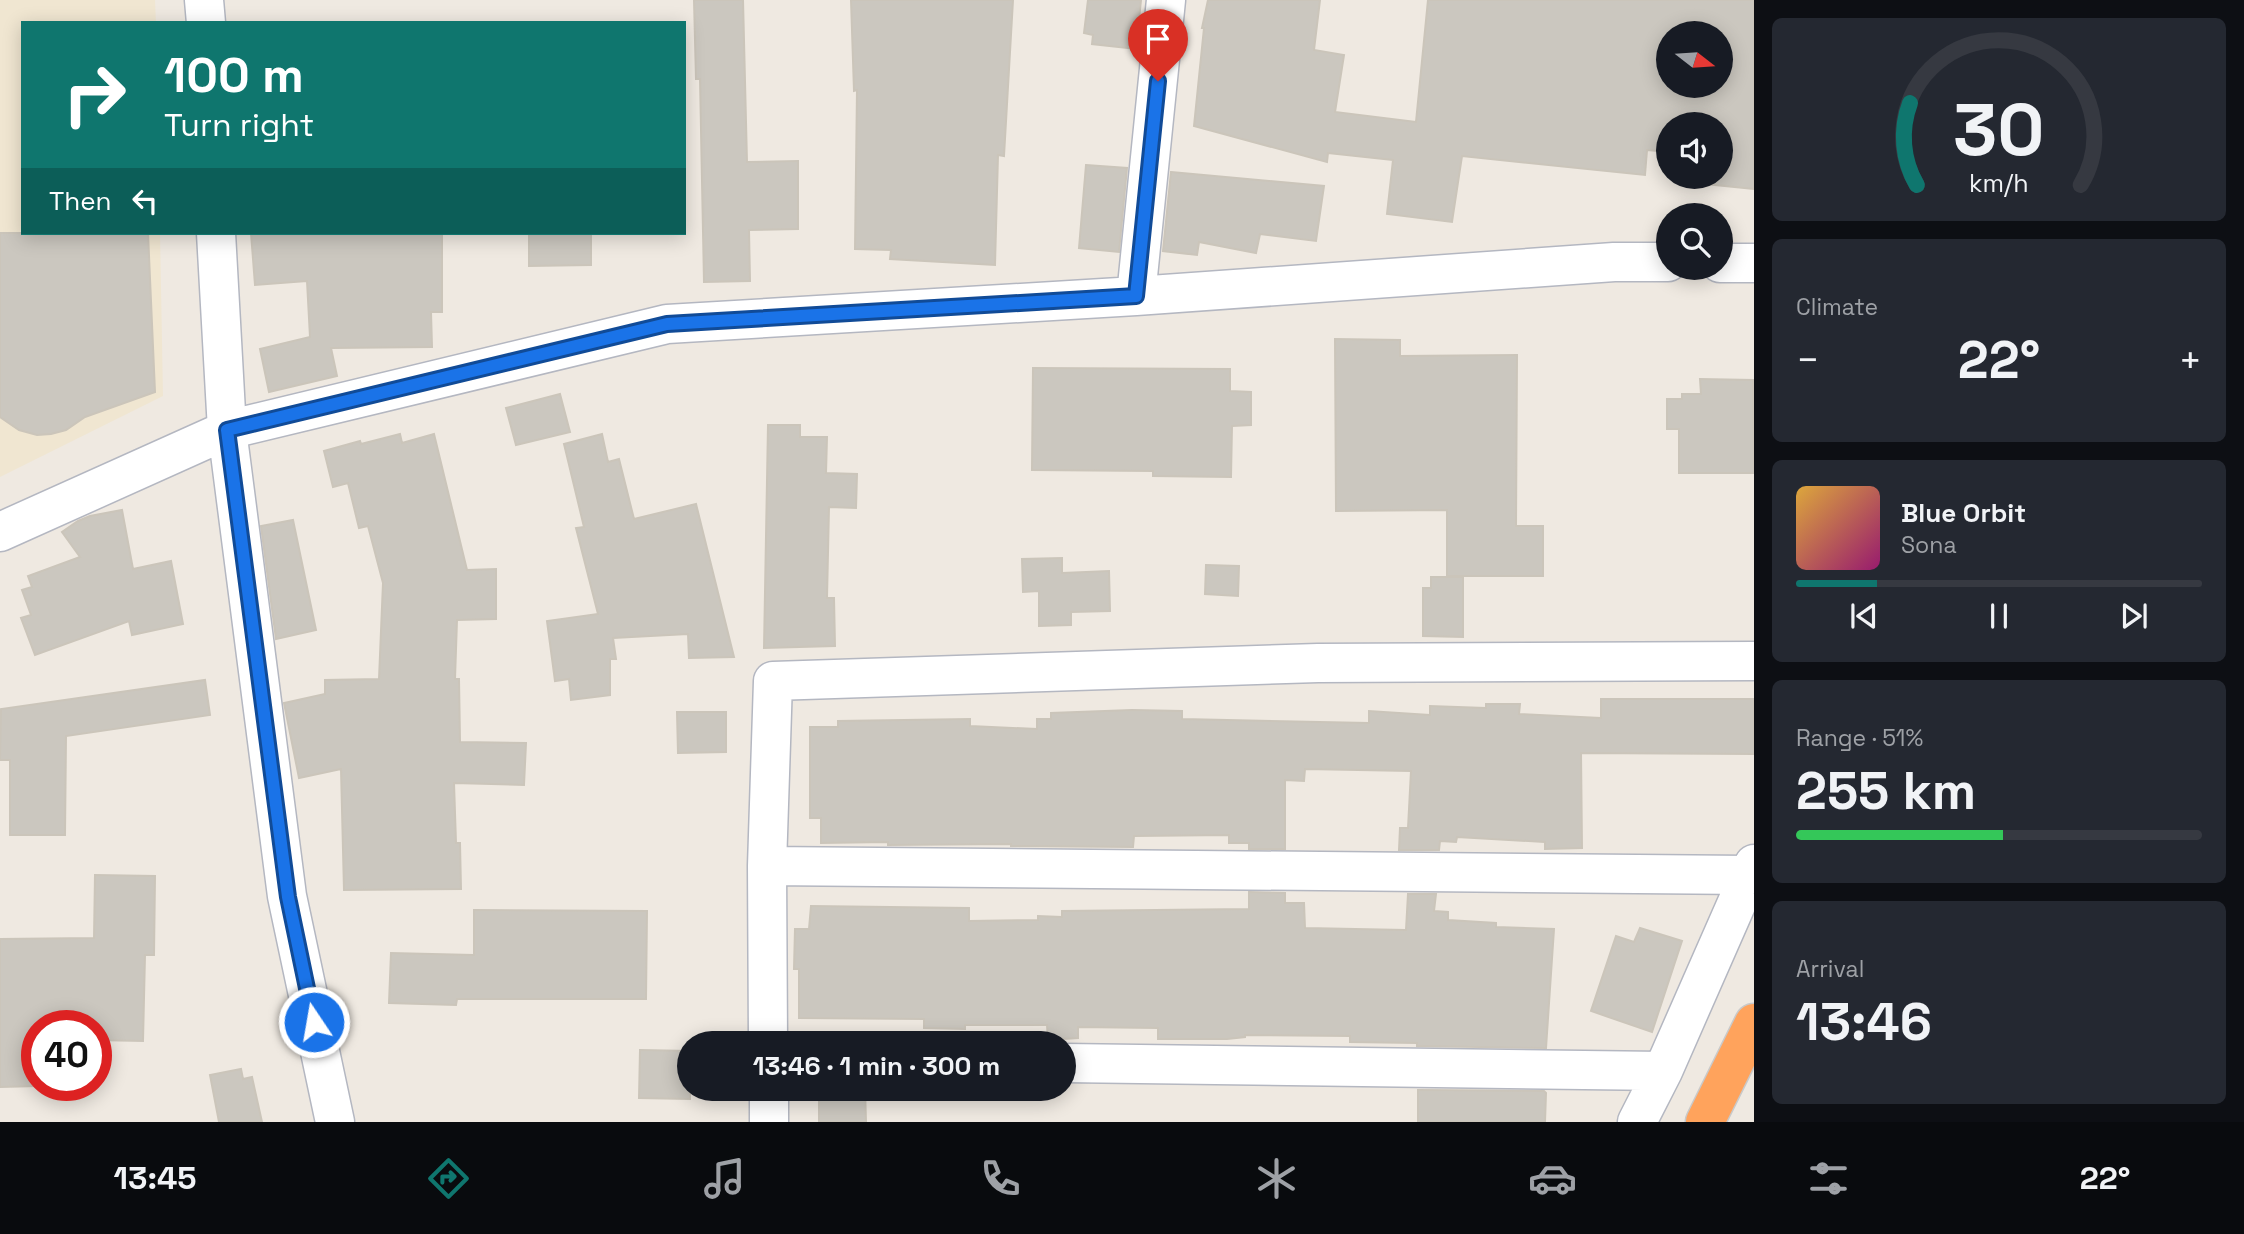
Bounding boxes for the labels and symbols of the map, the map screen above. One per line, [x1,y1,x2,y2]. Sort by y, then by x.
pin [1128,9,1188,81]
north arrow [1656,21,1732,98]
position arrow [277,985,351,1059]
speed limit sign: 40 [21,1010,112,1101]

